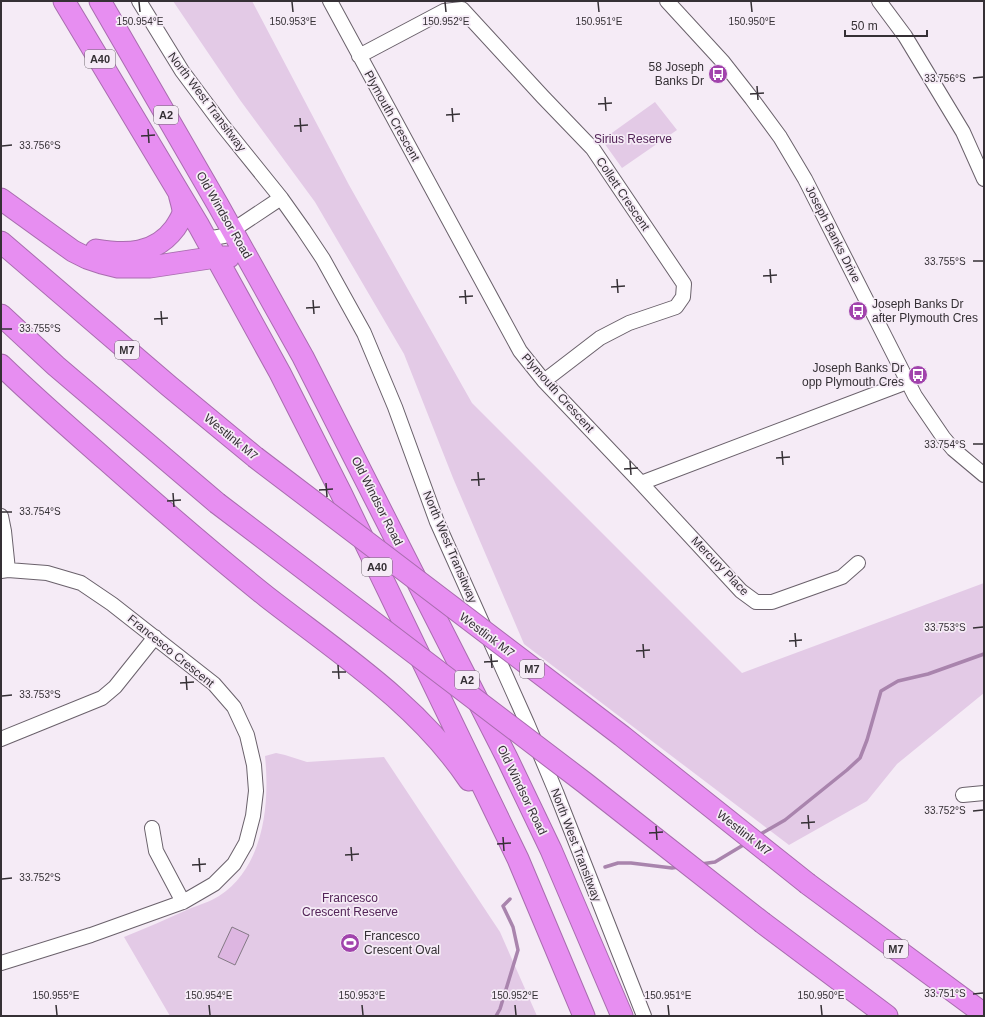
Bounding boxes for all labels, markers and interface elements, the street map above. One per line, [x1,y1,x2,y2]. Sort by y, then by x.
scale bar [845,12,927,38]
text: 150.954°E [117,16,164,27]
text: 150.953°E [270,16,317,27]
text: 150.952°E [423,16,470,27]
text: 150.951°E [576,16,623,27]
text: 150.950°E [729,16,776,27]
text: 50 m [851,19,878,33]
road number: A40 [85,50,115,68]
street label: North West Transitway [165,50,249,154]
place label: 58 Joseph Banks Dr [649,60,704,88]
bus stop icon: 58 Joseph Banks Dr [707,63,729,85]
street label: Plymouth Crescent [361,68,423,164]
text: 33.756°S [924,73,966,84]
road number: A2 [154,106,178,124]
park label: Sirius Reserve [594,132,672,146]
text: 33.756°S [19,140,61,151]
street label: Collett Crescent [593,155,653,234]
street label: Old Windsor Road [193,169,255,261]
street label: Joseph Banks Drive [803,183,864,285]
text: 33.755°S [924,256,966,267]
place label: Joseph Banks Dr after Plymouth Cres [872,297,978,325]
bus stop icon: Joseph Banks Dr after Plymouth Cres [847,300,869,322]
text: 33.755°S [19,323,61,334]
road number: M7 [115,341,139,359]
street label: Plymouth Crescent [519,351,598,436]
place label: Joseph Banks Dr opp Plymouth Cres [802,361,904,389]
bus stop icon: Joseph Banks Dr opp Plymouth Cres [907,364,929,386]
street label: Westlink M7 [201,411,261,463]
text: 33.754°S [924,439,966,450]
street label: Old Windsor Road [349,454,405,548]
street label: North West Transitway [420,489,480,605]
text: 33.754°S [19,506,61,517]
street label: Mercury Place [688,534,752,599]
road number: A40 [362,558,392,576]
street label: Westlink M7 [457,610,517,660]
street label: Francesco Crescent [125,612,218,691]
text: 33.753°S [924,622,966,633]
road number: M7 [520,660,544,678]
road number: A2 [455,671,479,689]
text: 33.753°S [19,689,61,700]
street label: Old Windsor Road [494,743,550,837]
street label: North West Transitway [548,786,604,904]
text: 33.752°S [924,805,966,816]
street label: Westlink M7 [714,807,774,859]
text: 33.752°S [19,872,61,883]
park label: Francesco Crescent Reserve [302,891,398,919]
place label: Francesco Crescent Oval [364,929,440,957]
sports icon: Francesco Crescent Oval [339,932,361,954]
road number: M7 [884,940,908,958]
text: 33.751°S [924,988,966,999]
text: 150.955°E [33,990,80,1001]
text: 150.954°E [186,990,233,1001]
text: 150.953°E [339,990,386,1001]
text: 150.952°E [492,990,539,1001]
text: 150.951°E [645,990,692,1001]
text: 150.950°E [798,990,845,1001]

